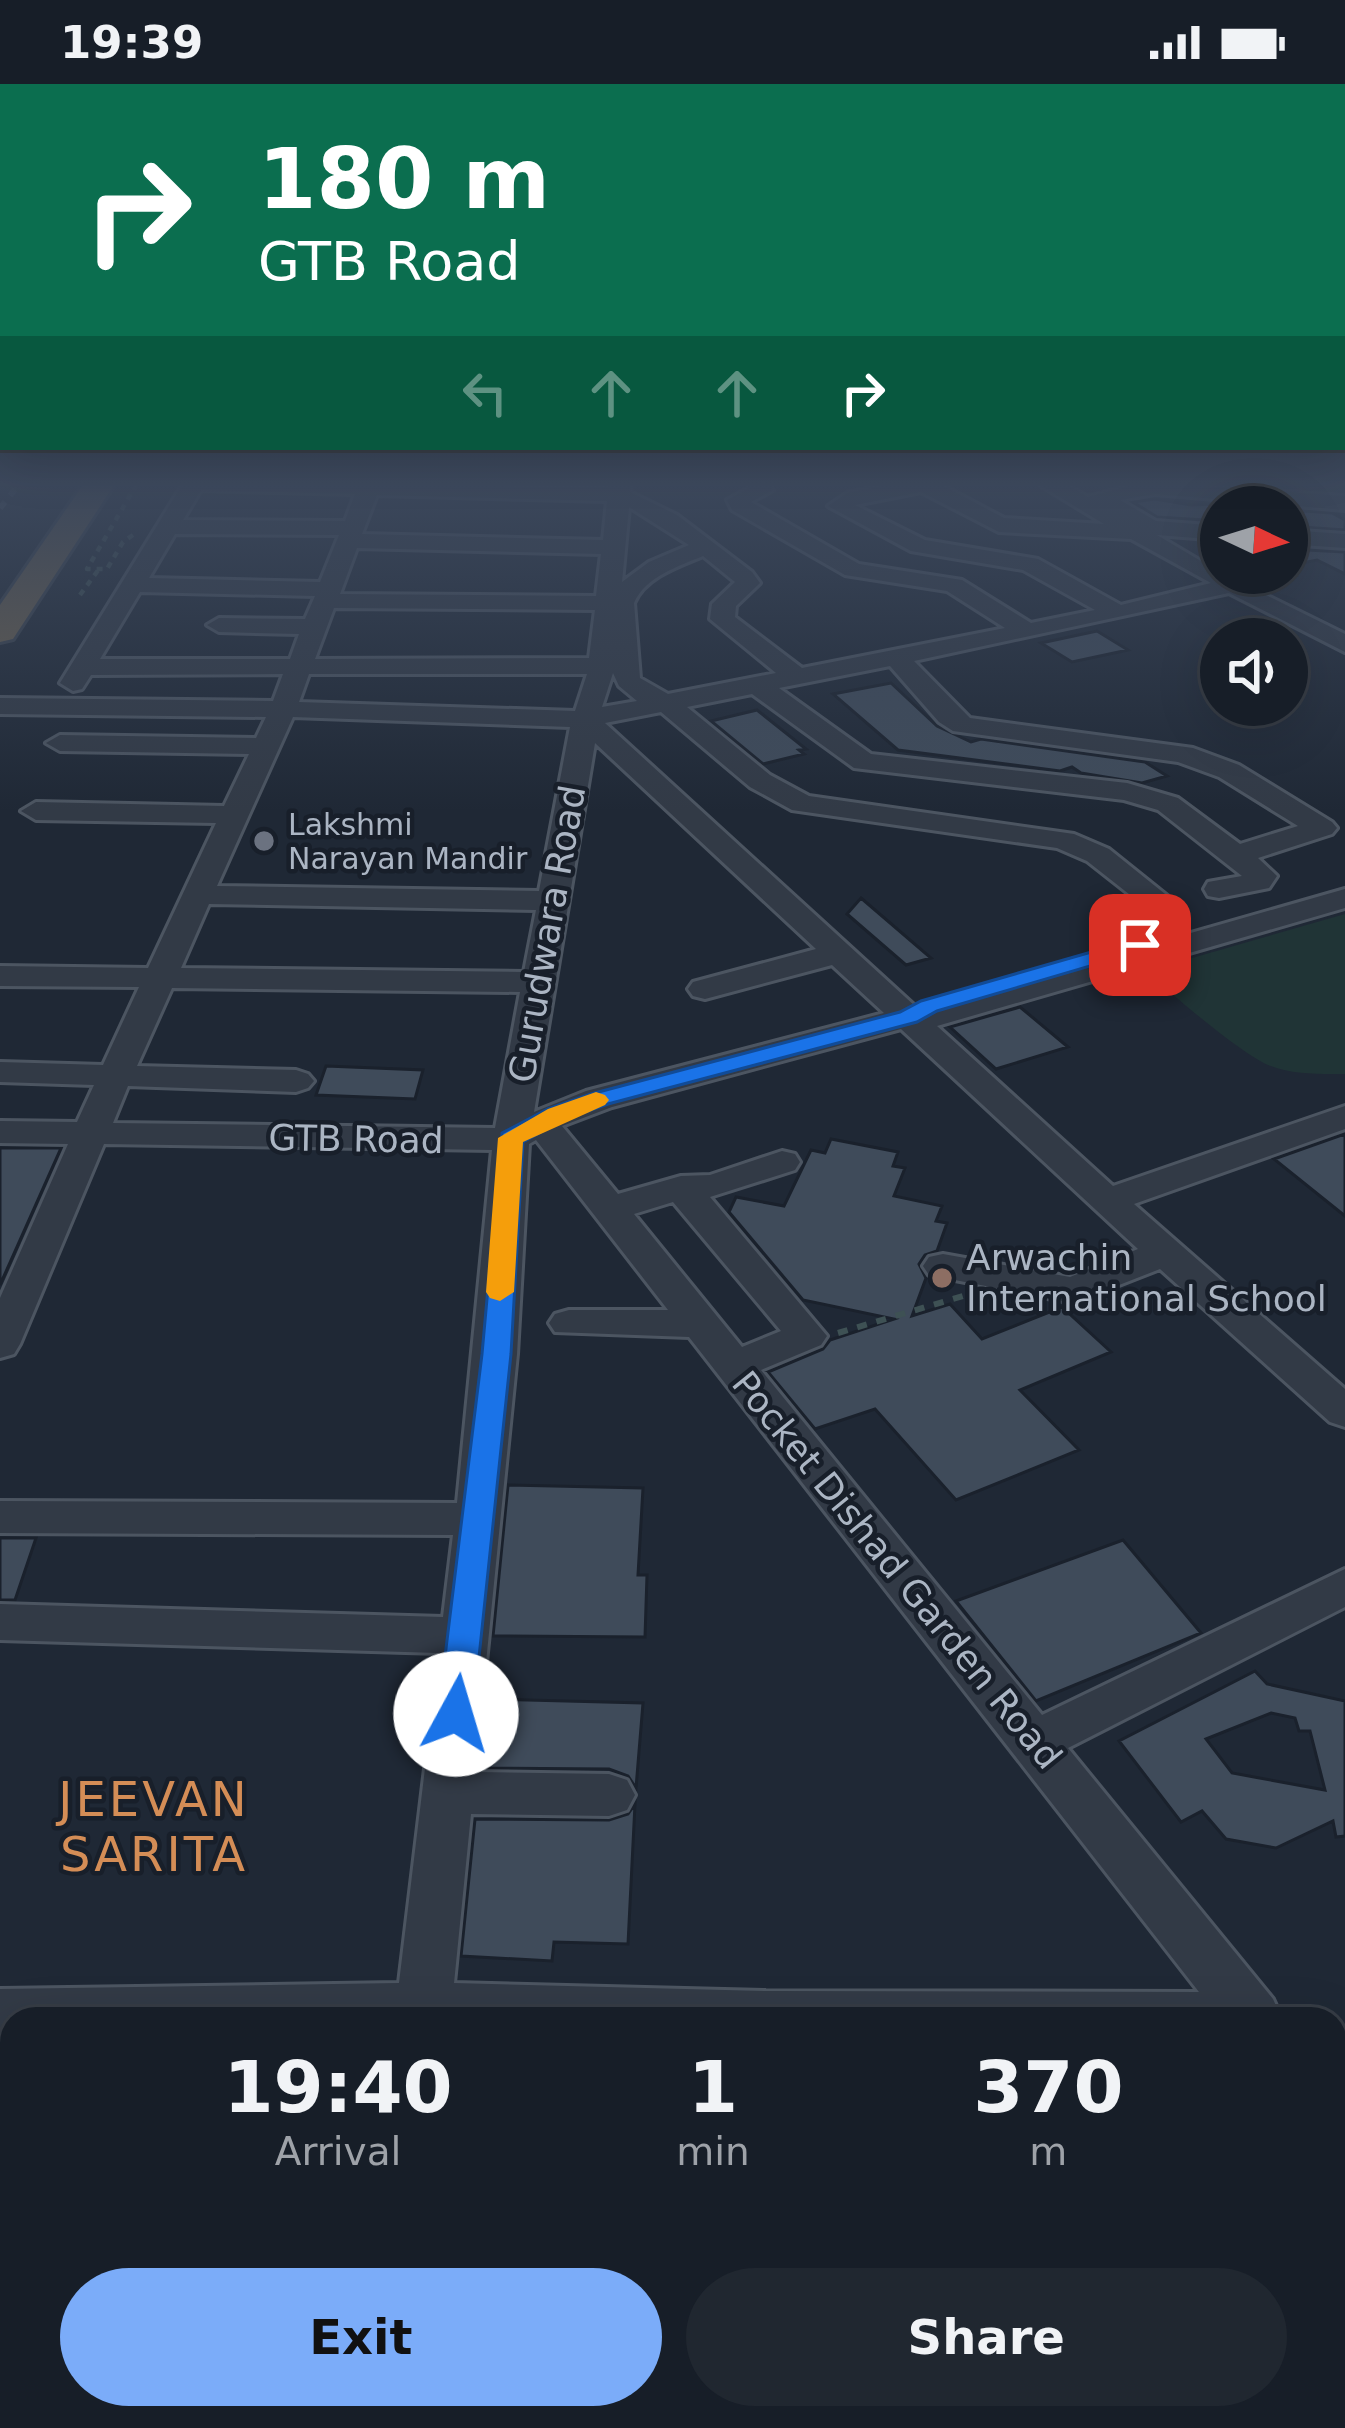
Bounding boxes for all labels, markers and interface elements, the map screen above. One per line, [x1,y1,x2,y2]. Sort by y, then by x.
text: 19:39 [60,16,203,69]
text: 180 m [258,130,550,228]
icon: right [60,132,216,288]
text: GTB Road [258,230,521,293]
icon: left [452,360,518,426]
icon: ahead [578,360,644,426]
icon: ahead [704,360,770,426]
icon: right [830,360,896,426]
north arrow [1200,486,1308,594]
map controls [1200,486,1308,726]
button: sound [1200,618,1308,726]
street label: Gurudwara Road [501,782,593,1086]
place label: Lakshmi Narayan Mandir [288,807,528,876]
marker: Lakshmi Narayan Mandir [251,828,277,854]
pin [1089,894,1191,996]
icon: arrive [1107,912,1173,978]
street label: GTB Road [268,1117,444,1161]
place label: Arwachin International School [966,1237,1327,1319]
marker: Arwachin International School [929,1265,955,1291]
street label: Pocket Dishad Garden Road [724,1363,1070,1777]
position arrow [393,1651,519,1777]
district label: JEEVAN SARITA [55,1771,250,1882]
text: 19:40 [223,2045,453,2129]
text: 1 [688,2045,738,2129]
text: 370 [973,2045,1123,2129]
text: Arrival [275,2129,401,2174]
text: min [676,2129,750,2174]
text: m [1029,2129,1067,2174]
button: Exit [60,2268,662,2406]
button: Share [686,2268,1287,2406]

